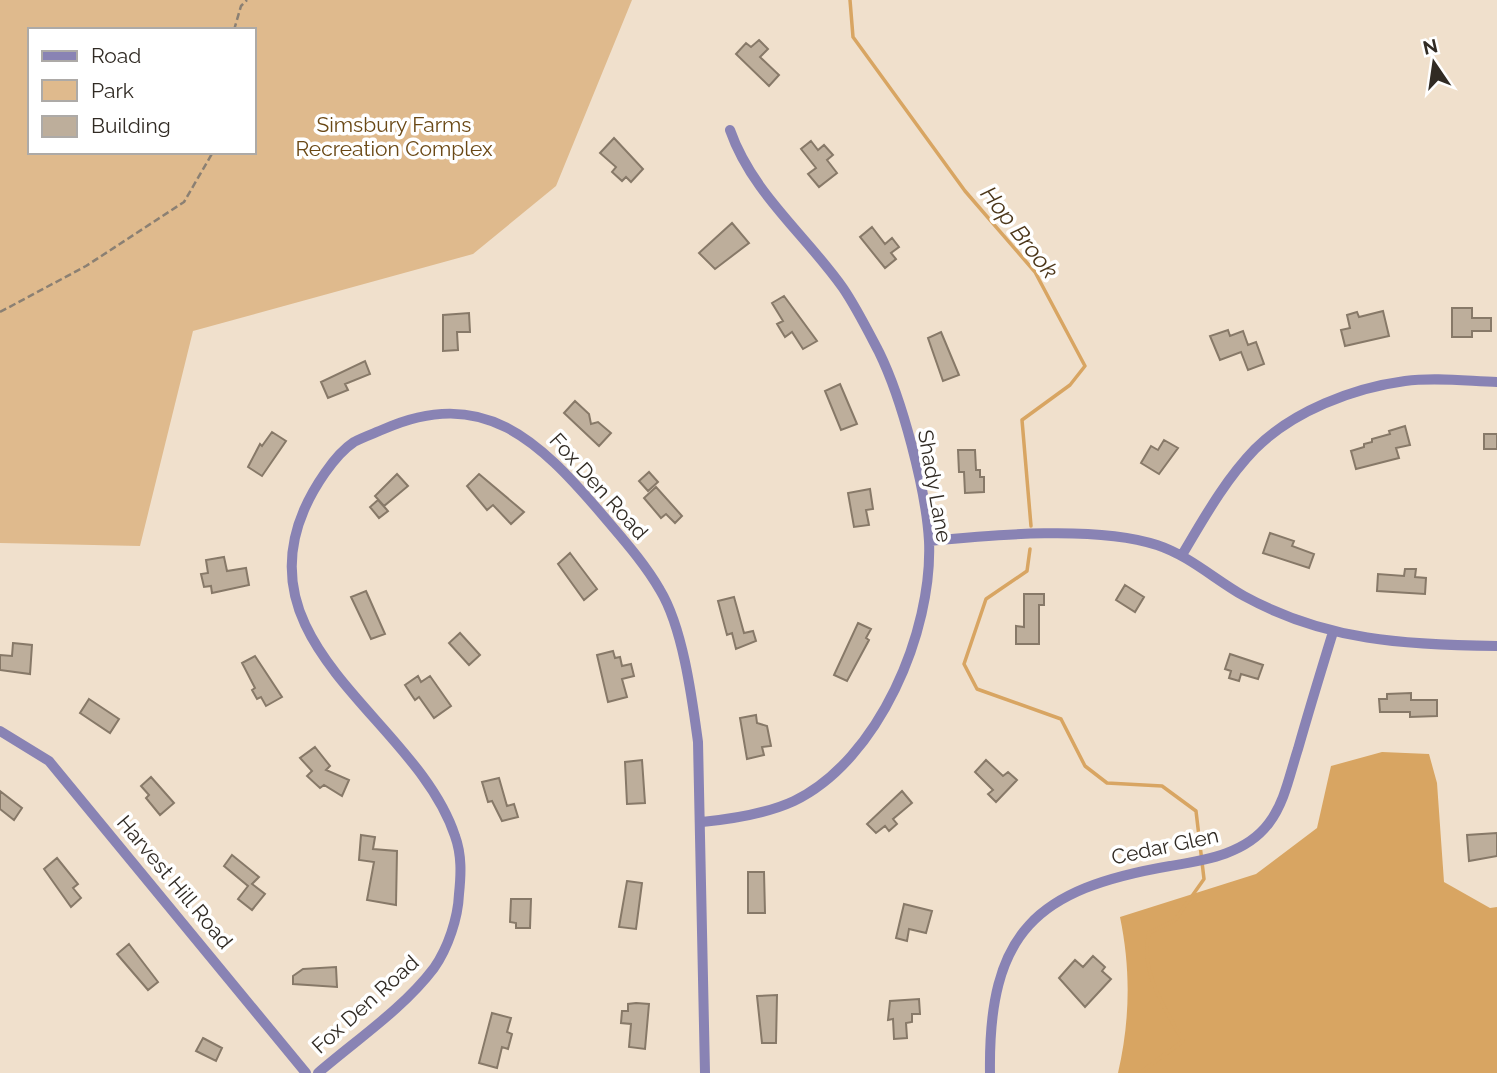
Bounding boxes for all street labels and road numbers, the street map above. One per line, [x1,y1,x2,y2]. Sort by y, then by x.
street label: Fox Den Road [545,427,653,545]
street label: Shady Lane [913,428,957,544]
street label: Harvest Hill Road [112,810,238,954]
street label: Cedar Glen [1109,822,1221,870]
street label: Fox Den Road [306,950,424,1058]

